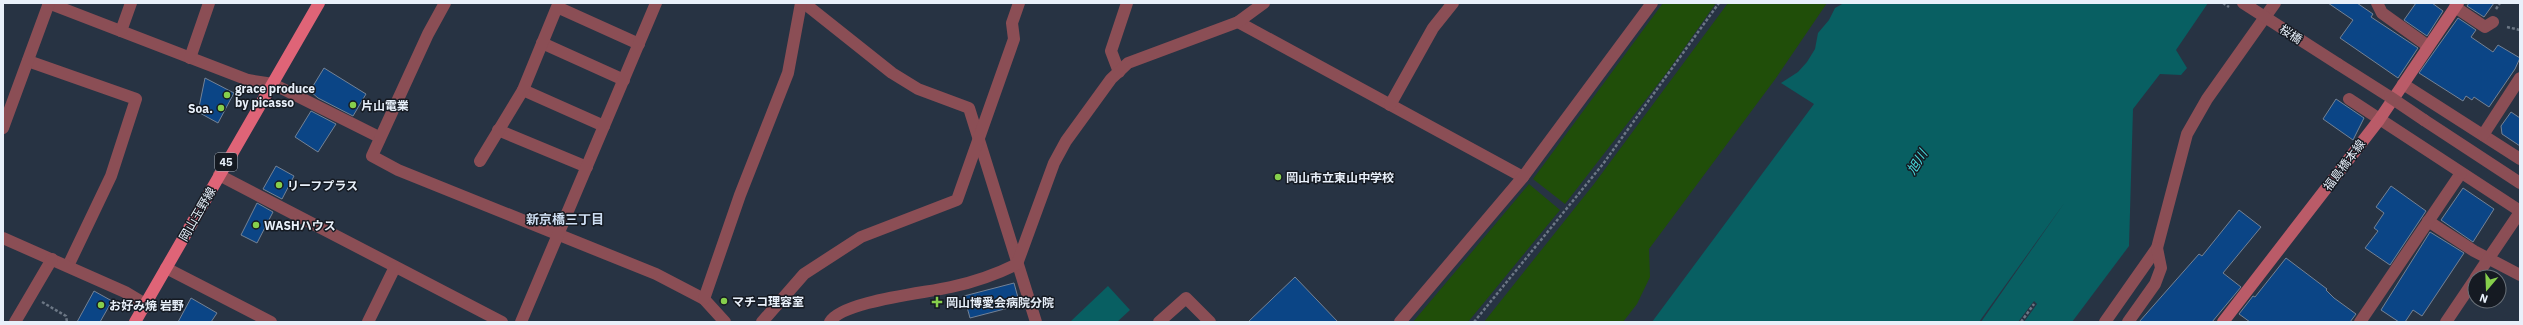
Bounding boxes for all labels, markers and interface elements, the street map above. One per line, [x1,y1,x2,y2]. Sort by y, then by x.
street label: 桜橋 [2277,21,2305,47]
place label: grace produce by picasso [235,81,315,110]
marker: grace produce by picasso [222,90,232,100]
place label: 片山電業 [361,98,409,113]
marker: 片山電業 [348,100,358,110]
place label: Soa. [188,101,213,116]
marker: Soa. [216,103,226,113]
street label: 福島橋本線 [2320,137,2368,193]
water label: 旭川 [1903,145,1932,178]
road number: 45 [215,153,237,171]
place label: 岡山市立東山中学校 [1286,170,1394,185]
marker: 岡山市立東山中学校 [1273,172,1283,182]
place label: リーフプラス [287,178,358,193]
marker: リーフプラス [274,180,284,190]
street label: 岡山玉野線 [176,184,218,244]
district label: 新京橋三丁目 [526,211,604,228]
place label: WASHハウス [264,218,336,233]
marker: WASHハウス [251,220,261,230]
north arrow [2467,269,2507,309]
text: N [2478,291,2490,306]
place label: マチコ理容室 [732,294,804,309]
place label: 岡山博愛会病院分院 [946,295,1054,310]
marker: マチコ理容室 [719,296,729,306]
marker: 岡山博愛会病院分院 [931,296,943,308]
place label: お好み焼 岩野 [109,298,184,313]
marker: お好み焼 岩野 [96,300,106,310]

